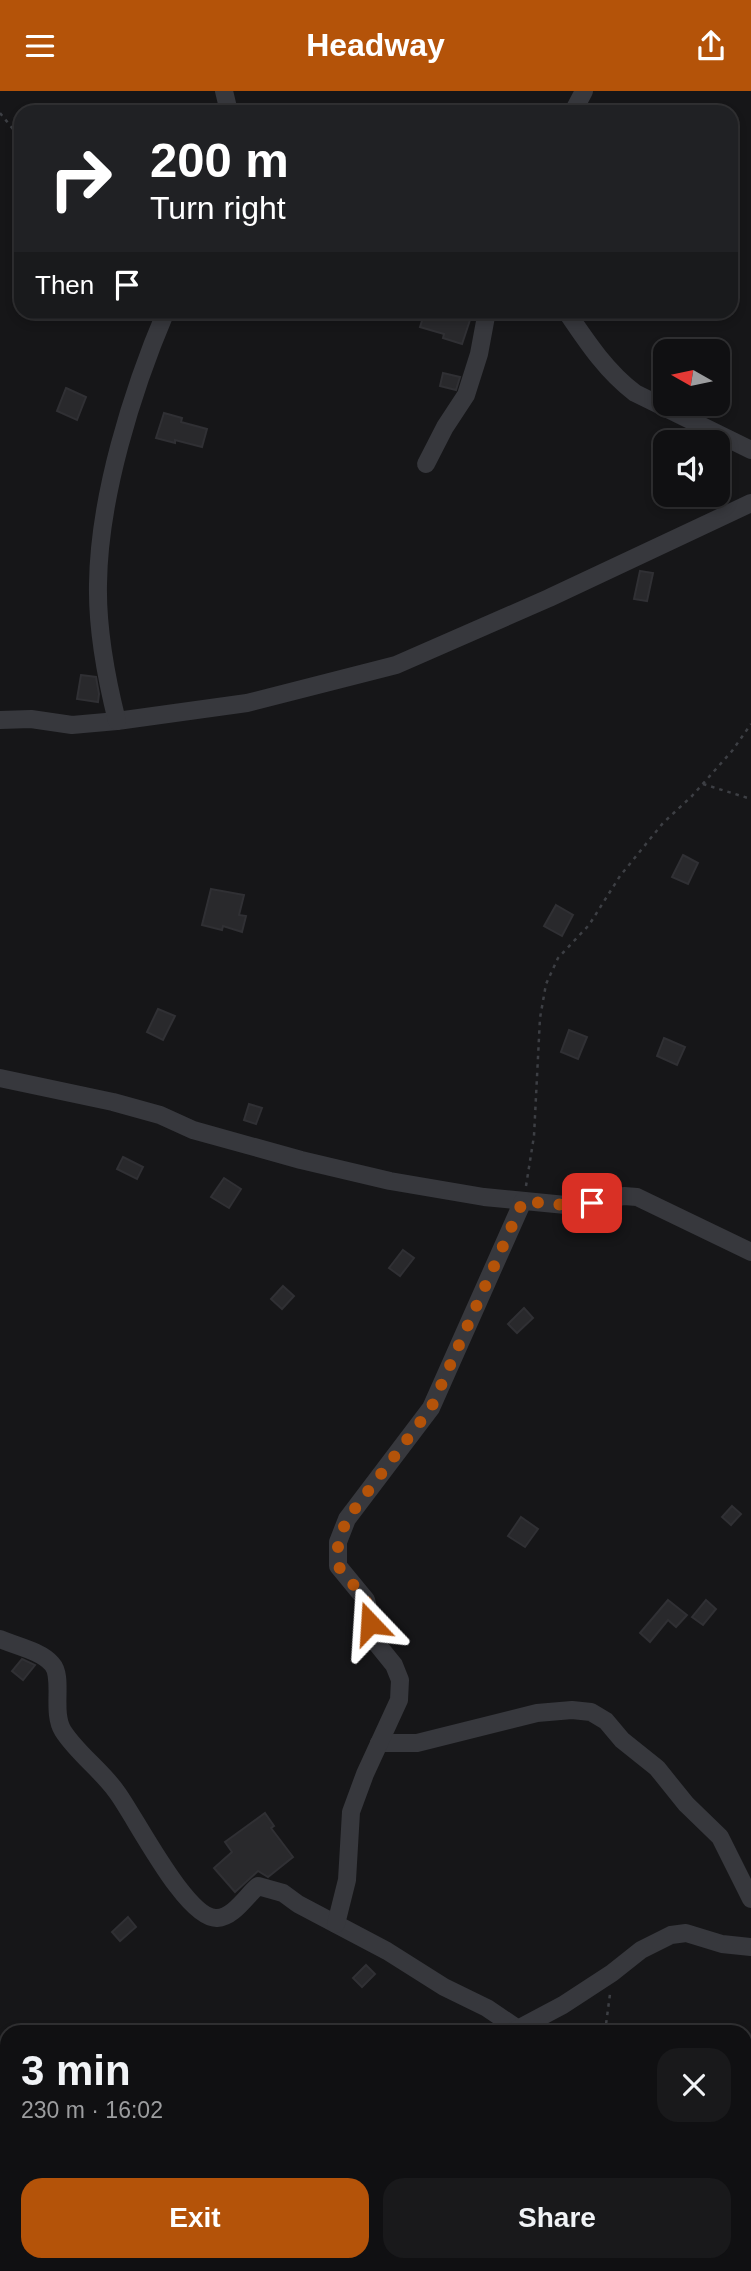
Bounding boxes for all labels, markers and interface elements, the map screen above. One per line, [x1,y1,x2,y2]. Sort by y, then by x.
icon: menu [21,27,59,65]
text: Headway [306,27,445,63]
icon: share [692,27,730,65]
icon: right [35,133,126,224]
text: 200 m [150,133,289,187]
text: Turn right [150,190,286,226]
icon: arrive [108,266,146,304]
text: Then [35,270,94,300]
north arrow [653,339,730,417]
map controls [653,339,730,507]
button: sound [653,430,730,507]
pin [562,1173,622,1233]
icon: arrive [573,1184,611,1222]
position arrow [333,1586,407,1660]
text: 3 min [21,2047,131,2094]
button: close [657,2048,731,2122]
text: 230 m · 16:02 [21,2097,163,2123]
button: Exit [21,2178,369,2258]
button: Share [383,2178,731,2258]

